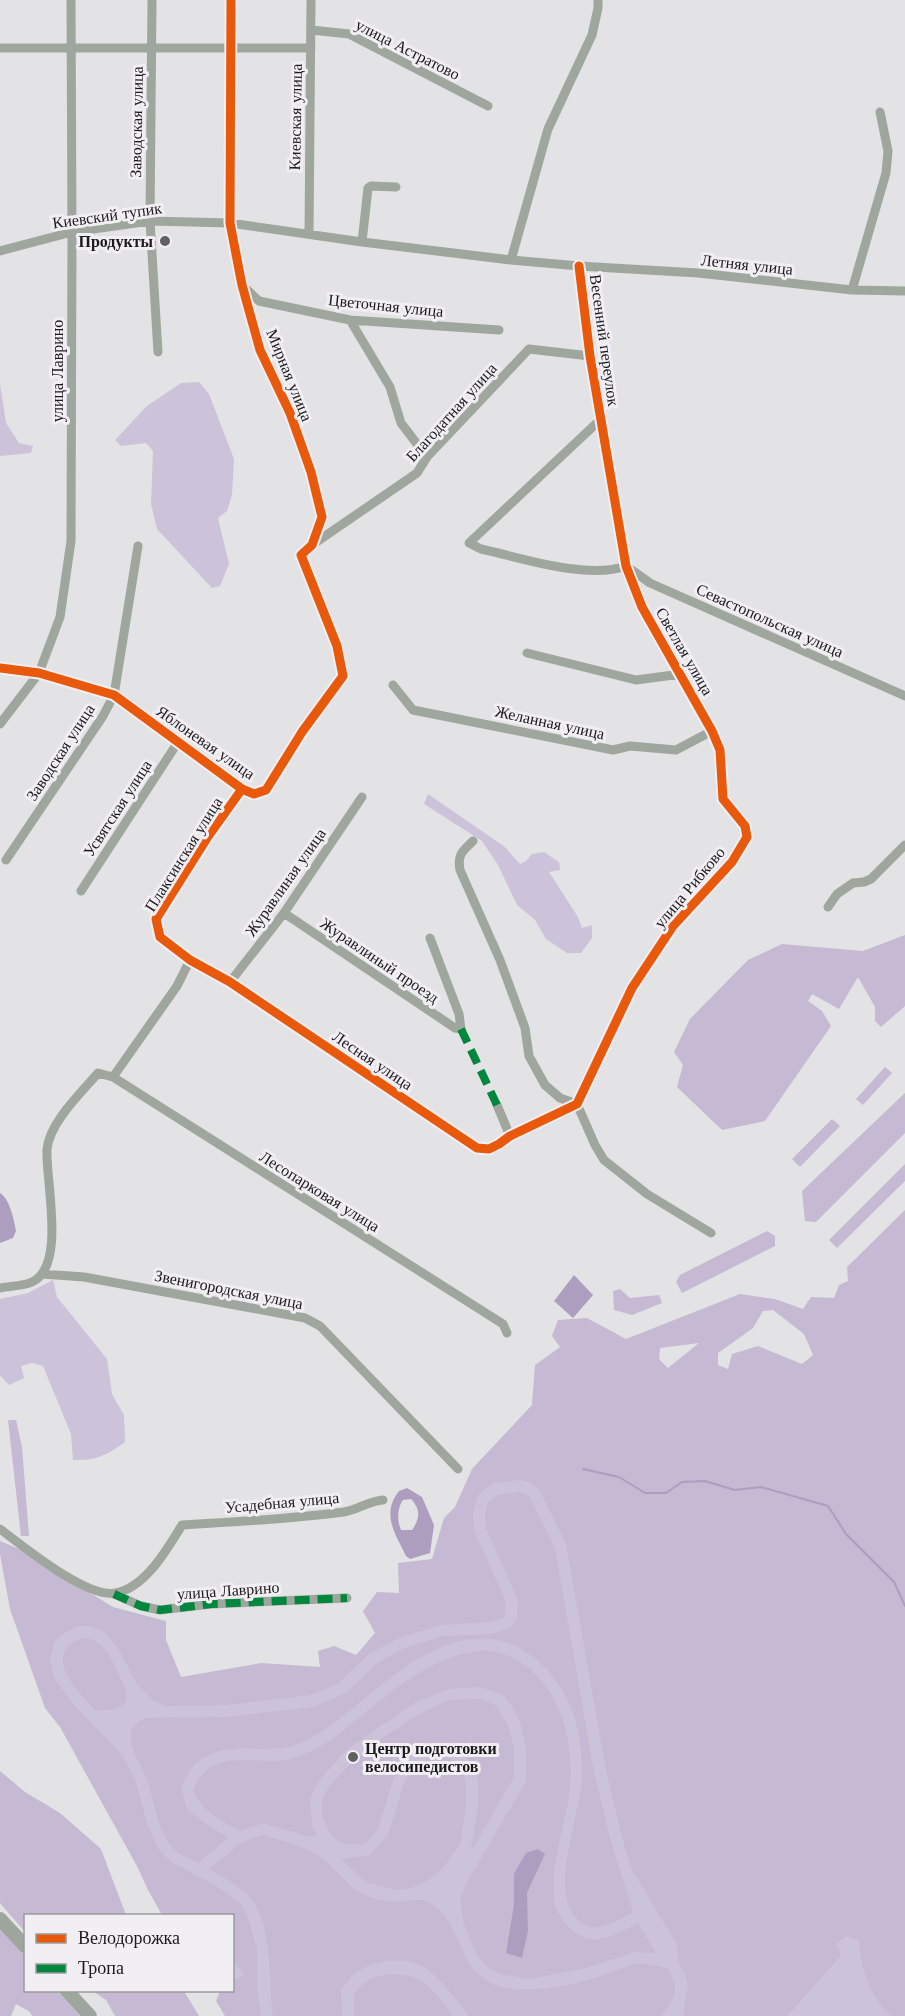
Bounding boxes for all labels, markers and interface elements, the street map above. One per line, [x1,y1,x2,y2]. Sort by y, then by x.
street label: улица Астратово [352,14,464,84]
street label: Киевская улица [284,63,306,171]
street label: Заводская улица [125,66,147,178]
street label: Киевский тупик [51,197,163,233]
place label: Продукты [78,231,154,251]
marker: Продукты [158,234,172,248]
street label: Летняя улица [700,249,794,279]
street label: Весенний переулок [586,273,624,407]
street label: Цветочная улица [327,289,445,321]
street label: улица Лаврино [47,320,67,422]
street label: Мирная улица [262,326,318,424]
street label: Благодатная улица [401,358,501,466]
street label: Севастопольская улица [693,579,847,661]
street label: Светлая улица [652,603,718,699]
street label: Заводская улица [21,700,99,804]
street label: Яблоневая улица [153,701,259,783]
street label: Желанная улица [493,701,607,743]
street label: Усвятская улица [78,756,156,860]
street label: Плаксинская улица [140,793,226,915]
street label: Журавлиная улица [240,824,330,940]
street label: улица Рибково [649,842,729,932]
street label: Журавлиный проезд [317,913,443,1007]
street label: Лесная улица [329,1026,417,1094]
street label: Лесопарковая улица [256,1146,384,1236]
street label: Звенигородская улица [153,1265,305,1313]
street label: Усадебная улица [224,1487,340,1517]
street label: улица Лаврино [176,1576,280,1604]
place label: Центр подготовки велосипедистов [365,1738,497,1776]
marker: Центр подготовки велосипедистов [346,1750,360,1764]
legend [24,1914,234,1992]
text: Велодорожка [78,1927,180,1949]
text: Тропа [78,1957,124,1979]

